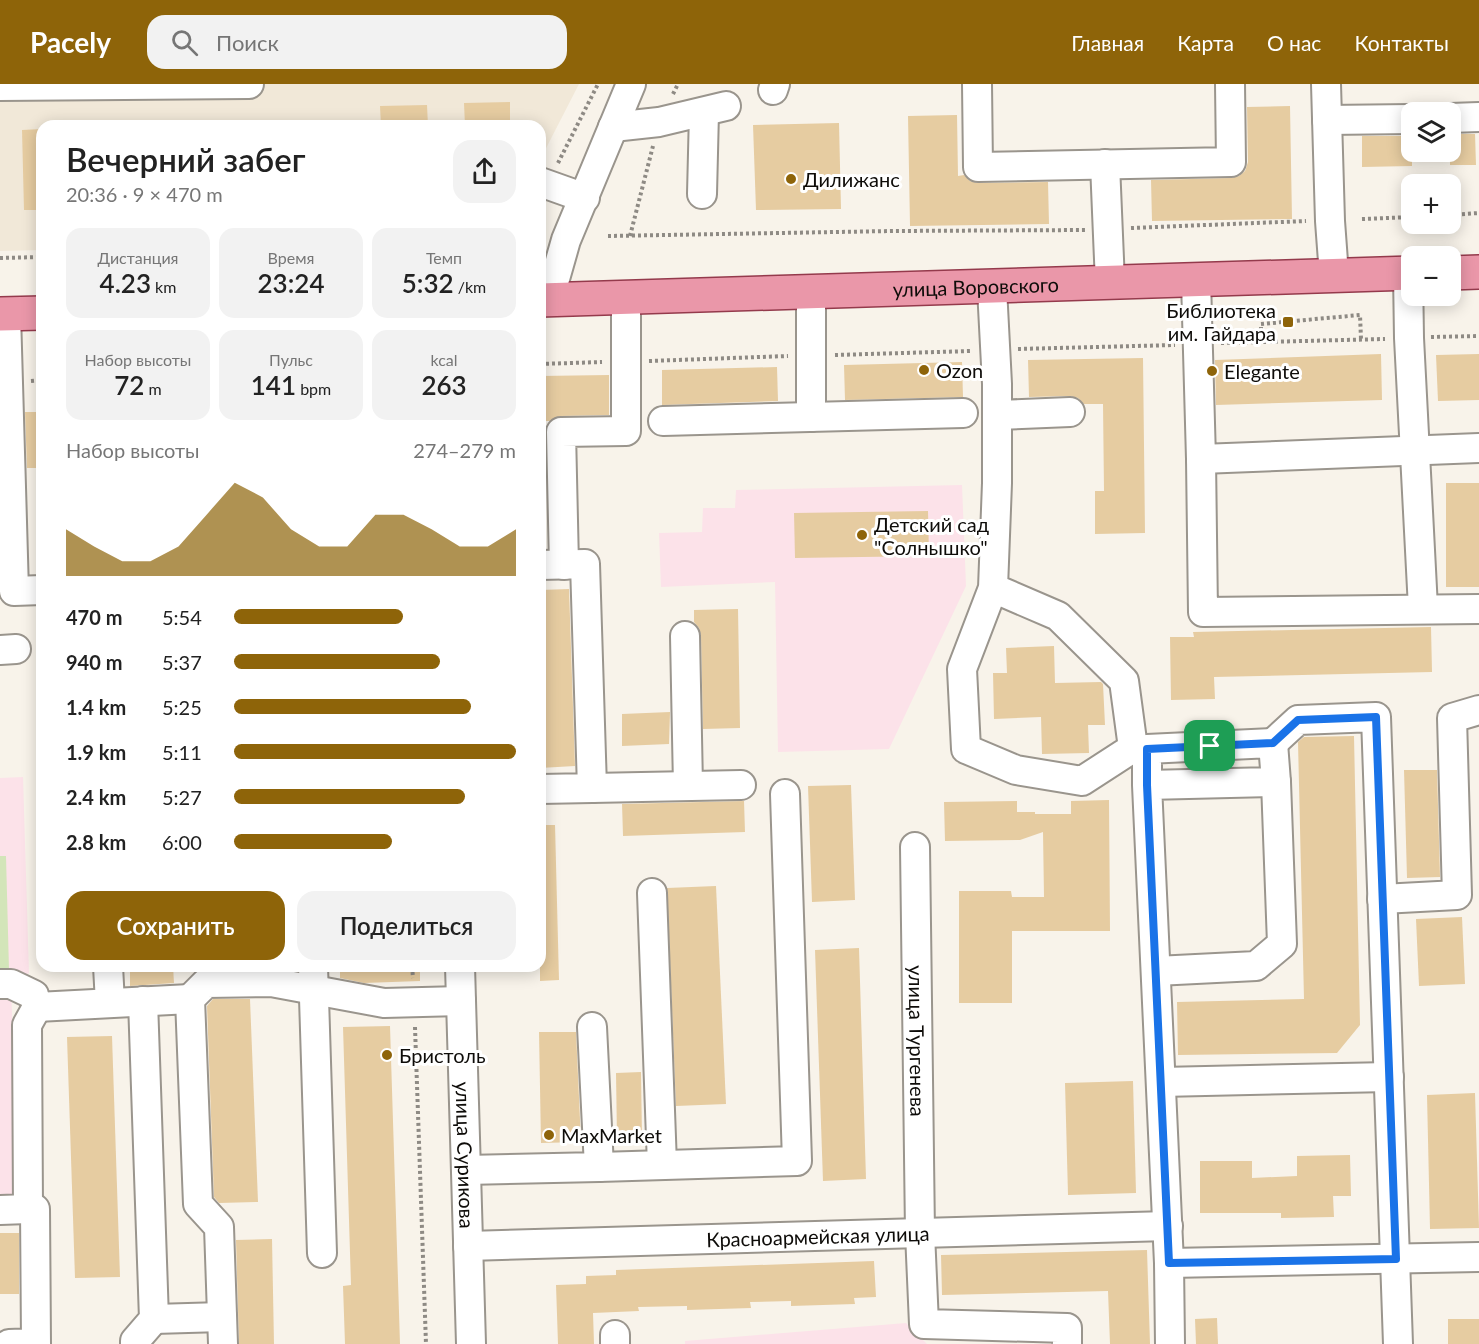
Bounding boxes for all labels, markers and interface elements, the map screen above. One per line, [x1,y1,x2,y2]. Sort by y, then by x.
search box [147,15,567,69]
text: Pacely [30,25,111,59]
icon: search [168,26,201,59]
text: Поиск [216,29,279,56]
text: Главная [1071,30,1144,55]
text: Карта [1177,30,1234,55]
text: О нас [1267,30,1321,55]
text: Контакты [1354,30,1449,55]
map controls [1401,102,1461,306]
button: layers [1401,102,1461,162]
text: Вечерний забег [66,139,305,179]
button: share [453,140,516,203]
place label: Дилижанс [803,167,900,191]
marker: Дилижанс [784,172,798,186]
button: + [1401,174,1461,234]
text: 20:36 · 9 × 470 m [66,182,223,206]
button: − [1401,246,1461,306]
text: Дистанция [97,248,179,267]
text: Время [268,248,314,267]
text: Темп [426,248,462,267]
text: 4.23 [100,267,151,299]
text: 23:24 [258,267,324,299]
text: 5:32 [402,267,454,299]
street label: улица Воровского [892,272,1059,301]
text: km [151,277,176,296]
text: /km [454,277,486,296]
place label: Библиотека им. Гайдара [1166,298,1276,345]
marker: Библиотека им. Гайдара [1281,315,1295,329]
text: Набор высоты [85,350,191,369]
text: Пульс [269,350,313,369]
text: kcal [430,350,458,369]
place label: Ozon [936,358,983,382]
place label: Elegante [1224,359,1300,383]
marker: Ozon [917,363,931,377]
marker: Elegante [1205,364,1219,378]
text: 72 [114,369,144,401]
text: 141 [251,369,296,401]
text: 263 [421,369,467,401]
text: m [144,379,162,398]
text: bpm [296,379,331,398]
text: Набор высоты [66,438,199,462]
text: 274–279 m [413,438,516,462]
place label: Детский сад "Солнышко" [874,512,989,559]
marker: Детский сад "Солнышко" [855,528,869,542]
text: 470 m [66,605,122,629]
text: 5:54 [162,605,202,629]
text: 940 m [66,650,122,674]
text: 5:37 [162,650,202,674]
text: 1.4 km [66,695,126,719]
text: 5:25 [162,695,202,719]
pin [1184,720,1235,771]
icon: arrive [1193,729,1226,762]
text: 1.9 km [66,740,126,764]
text: 5:11 [162,740,202,764]
text: 2.4 km [66,785,126,809]
text: 5:27 [162,785,202,809]
text: 2.8 km [66,830,126,854]
text: 6:00 [162,830,202,854]
button: Сохранить [66,891,285,960]
button: Поделиться [297,891,516,960]
street label: улица Тургенева [905,965,930,1117]
place label: Бристоль [399,1043,486,1067]
marker: Бристоль [380,1048,394,1062]
street label: улица Сурикова [451,1081,480,1229]
place label: MaxMarket [561,1123,662,1147]
marker: MaxMarket [542,1128,556,1142]
street label: Красноармейская улица [706,1221,930,1251]

